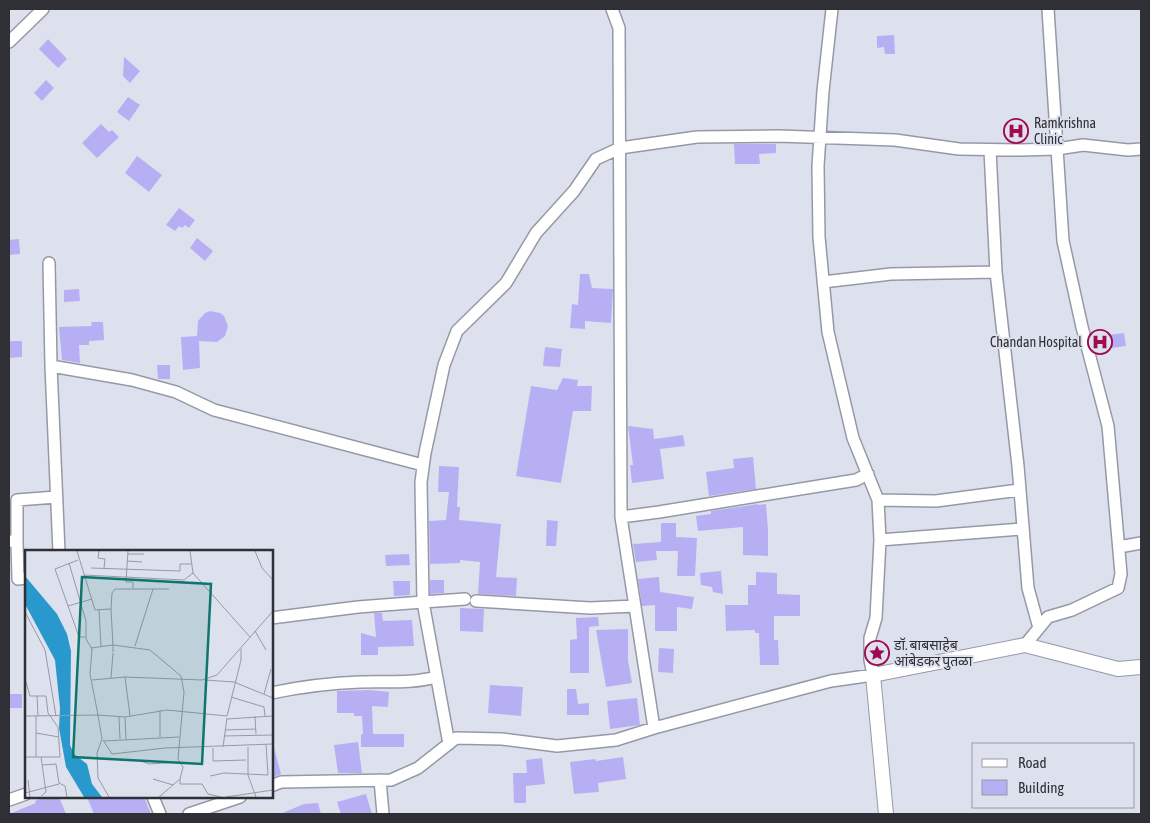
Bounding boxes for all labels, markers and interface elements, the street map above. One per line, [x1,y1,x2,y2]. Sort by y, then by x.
place label: Ramkrishna Clinic [1034,115,1096,147]
hospital icon: Ramkrishna Clinic [1003,118,1029,144]
hospital icon: Chandan Hospital [1087,329,1113,355]
place label: Chandan Hospital [990,334,1082,350]
inset map [25,550,272,798]
place label: डॉ. बाबसाहेब आंबेडकर पुतळा [893,636,973,671]
place icon: डॉ. बाबसाहेब आंबेडकर पुतळा [864,640,890,666]
legend [972,743,1135,808]
text: Road [1018,754,1047,771]
text: Building [1018,779,1064,796]

